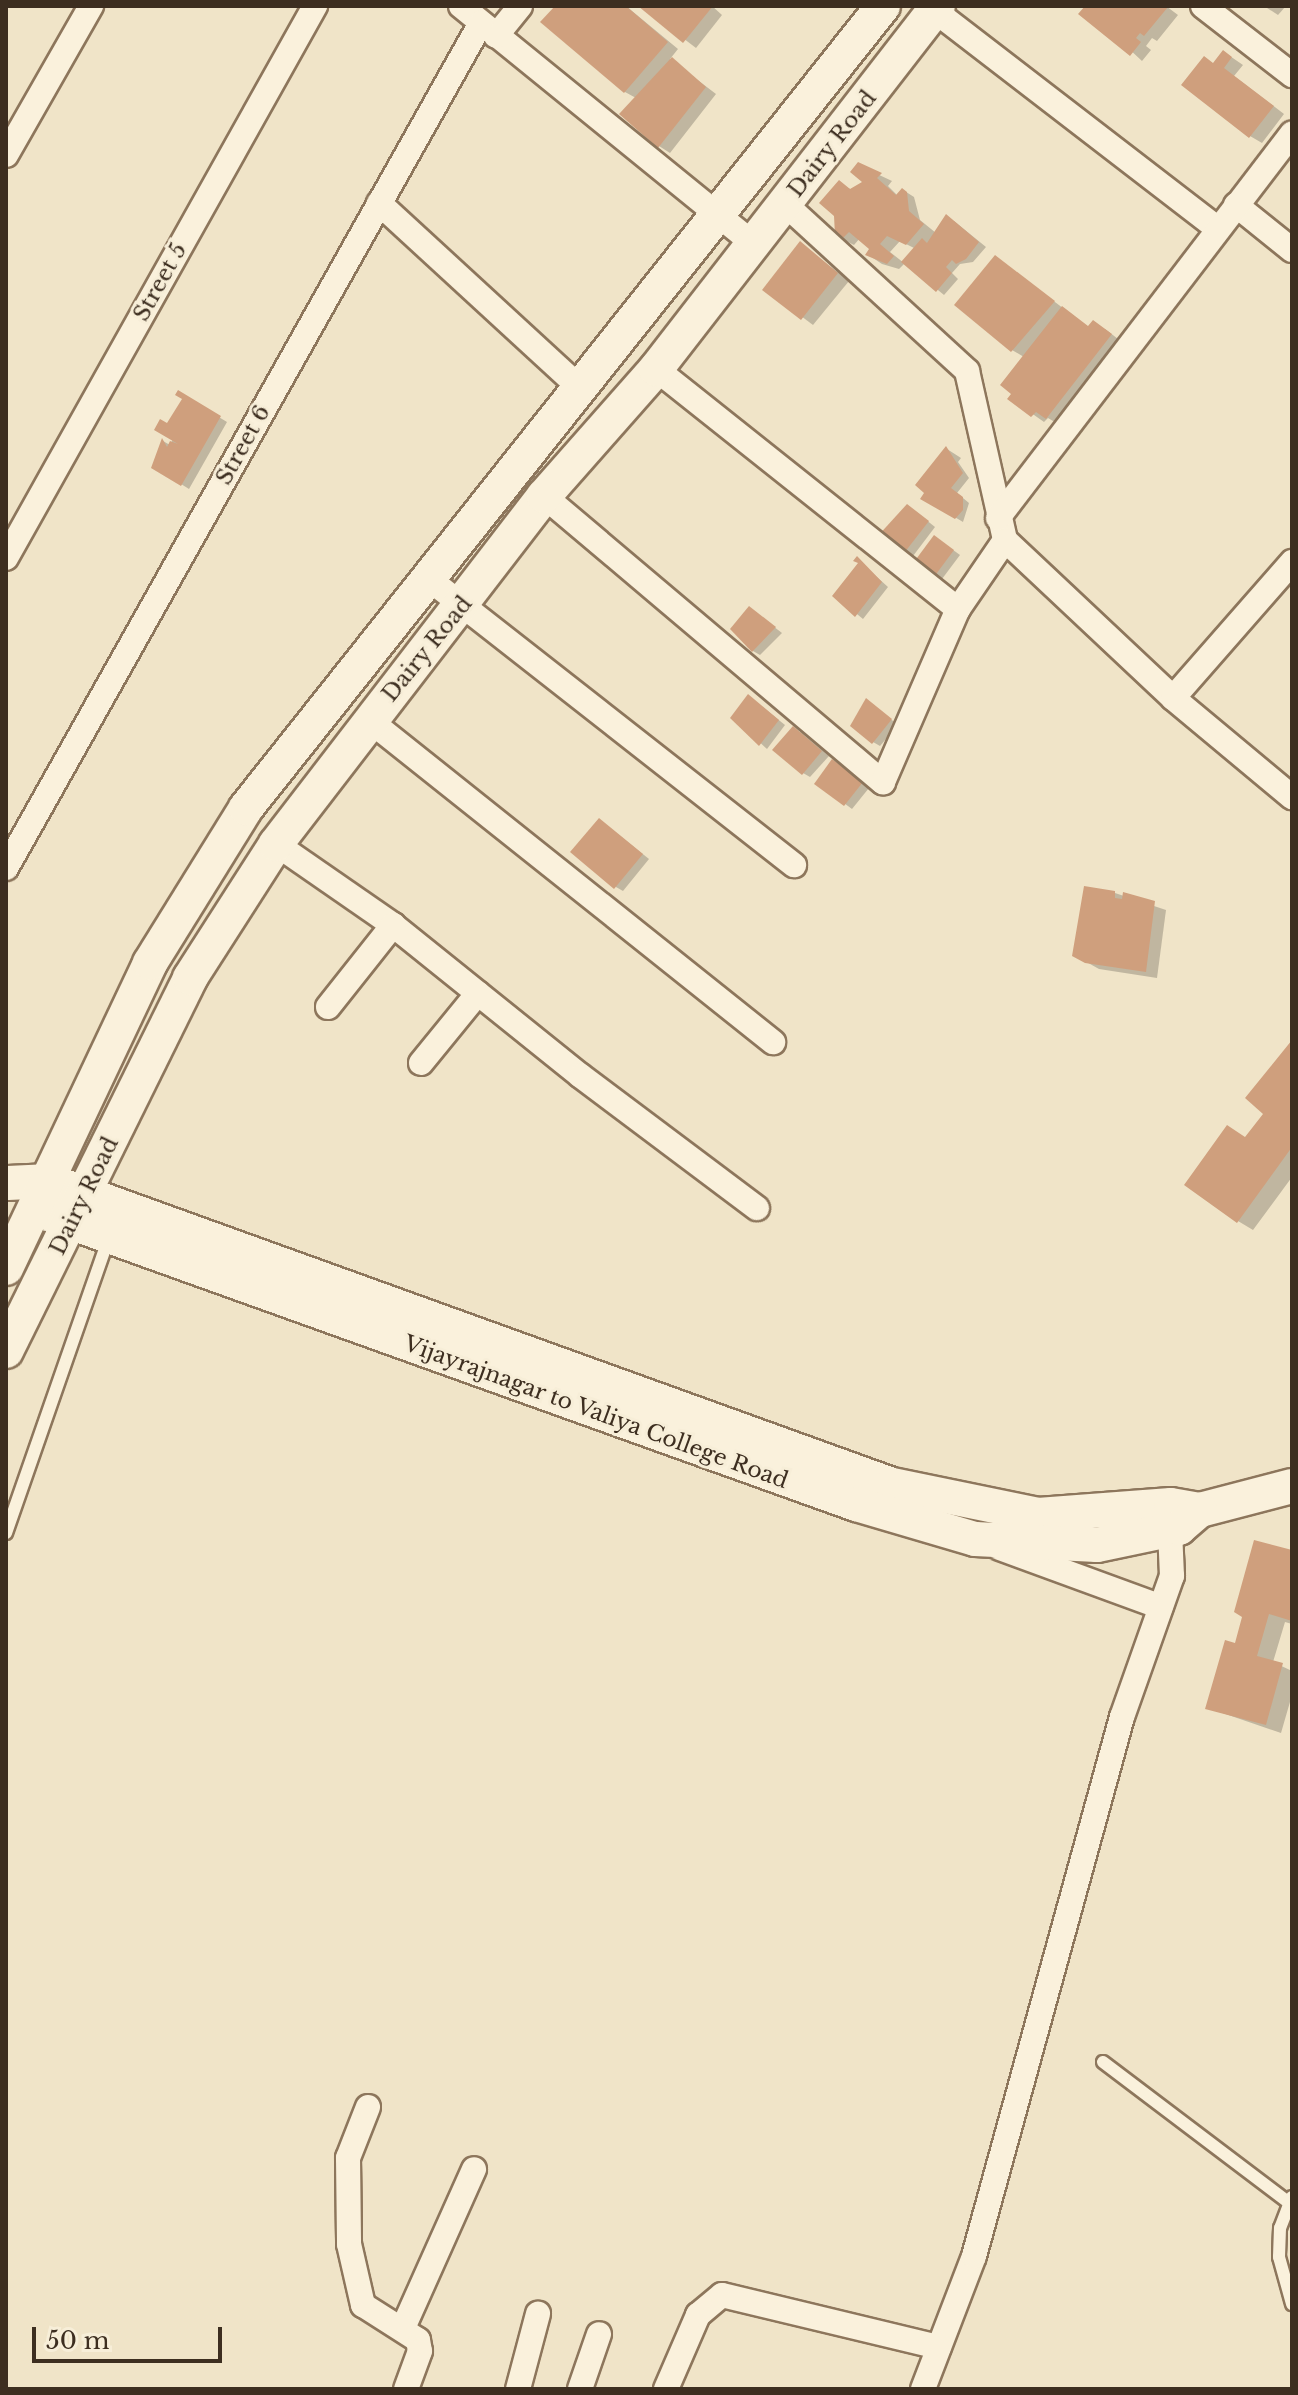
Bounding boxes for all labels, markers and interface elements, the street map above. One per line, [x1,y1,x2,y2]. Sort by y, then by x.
street label: Dairy Road [782,85,882,203]
street label: Street 5 [128,238,192,326]
street label: Street 6 [210,401,276,489]
street label: Dairy Road [376,591,478,707]
street label: Dairy Road [44,1133,124,1259]
street label: Vijayrajnagar to Valiya College Road [399,1330,793,1494]
scale bar [36,2311,226,2361]
text: 50 m [46,2326,109,2355]

